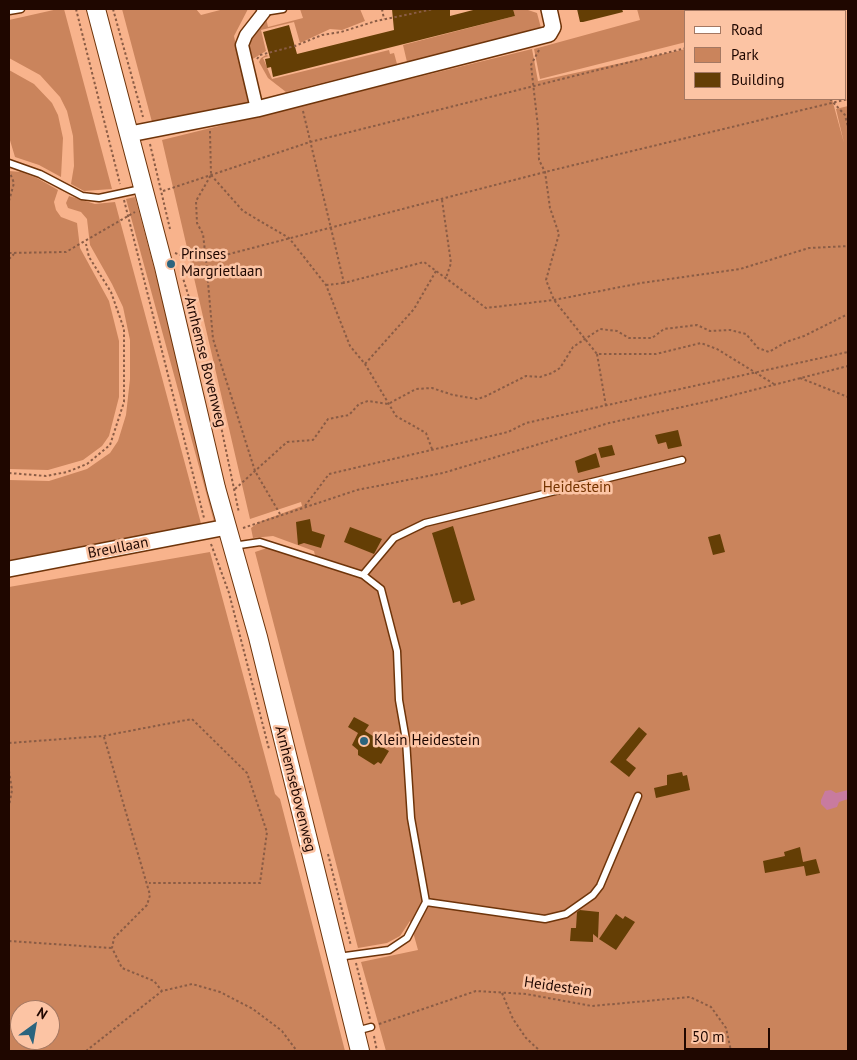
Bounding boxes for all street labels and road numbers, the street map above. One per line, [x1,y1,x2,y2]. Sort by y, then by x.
street label: Arnhemse Bovenweg [180,295,230,429]
street label: Breullaan [86,533,150,563]
street label: Arnhemsebovenweg [271,724,319,854]
street label: Heidestein [523,973,593,1001]

